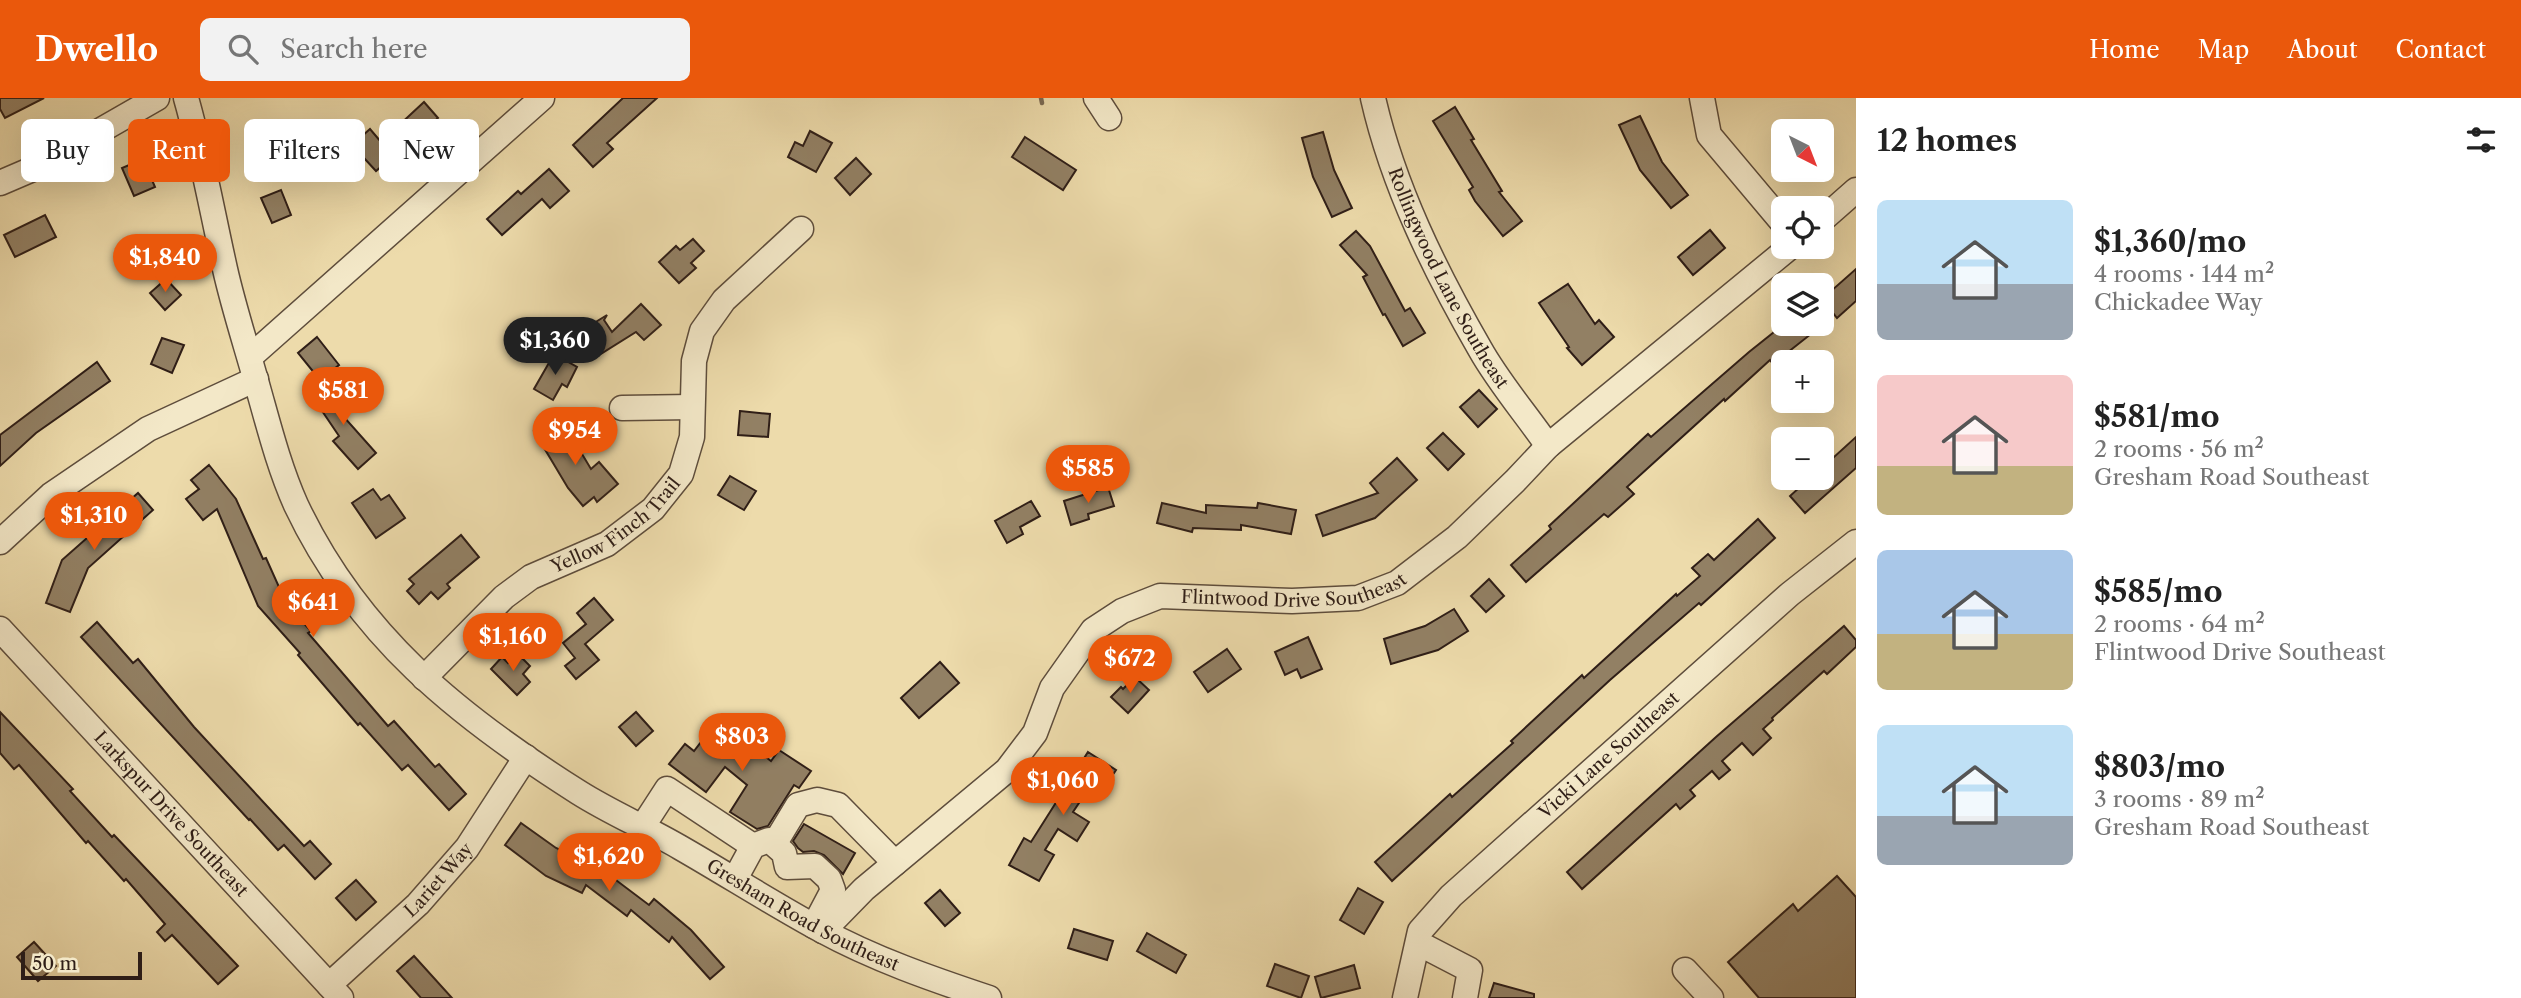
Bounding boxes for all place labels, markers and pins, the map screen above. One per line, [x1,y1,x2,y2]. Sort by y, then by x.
pin: $1,840 [108,234,222,294]
pin: $1,360 [498,317,612,377]
pin: $581 [302,368,384,427]
pin: $954 [534,408,616,467]
pin: $585 [1047,446,1129,505]
pin: $1,310 [37,492,151,552]
pin: $641 [272,580,354,639]
pin: $1,160 [456,614,570,673]
pin: $672 [1089,636,1171,695]
pin: $803 [701,714,783,773]
pin: $1,060 [1006,758,1120,817]
pin: $1,620 [552,834,666,893]

